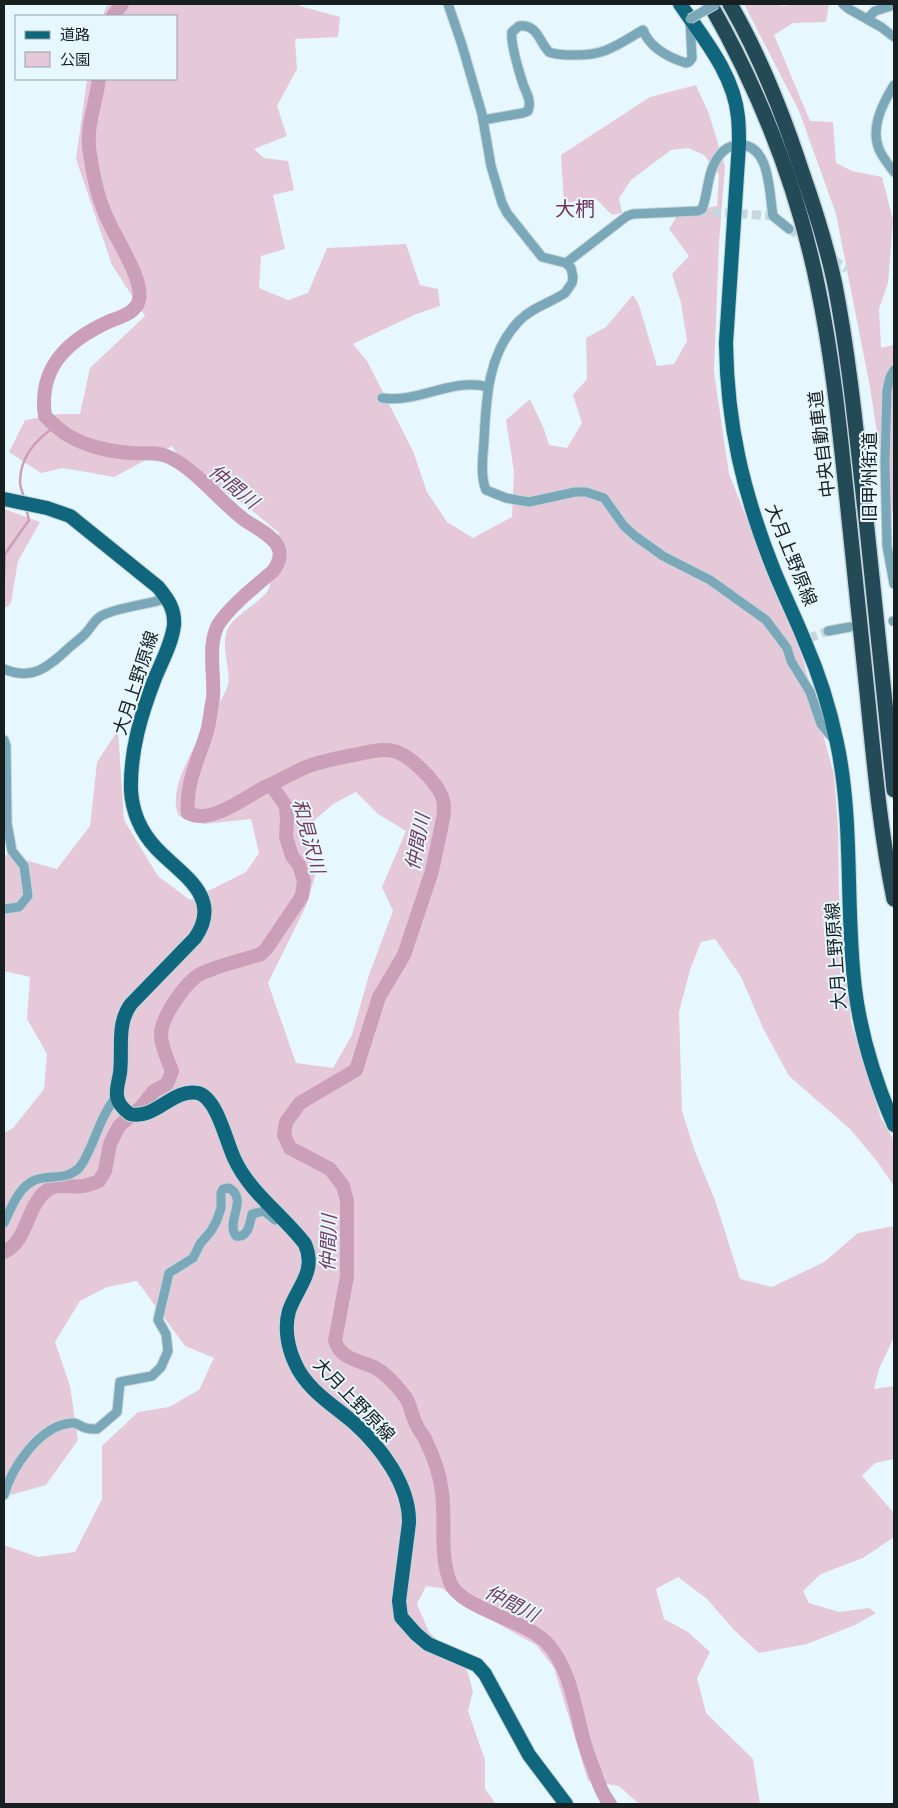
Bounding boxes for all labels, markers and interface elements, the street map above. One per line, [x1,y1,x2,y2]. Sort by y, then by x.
legend [15,15,178,80]
text: 道路 [60,24,90,44]
text: 公園 [60,49,90,69]
district label: 大椚 [555,195,595,222]
street label: 中央自動車道 [803,389,839,499]
street label: 旧甲州街道 [857,432,881,522]
water label: 仲間川 [204,458,266,515]
street label: 大月上野原線 [761,500,823,609]
street label: 大月上野原線 [107,628,163,738]
water label: 和見沢川 [287,796,332,878]
water label: 仲間川 [399,810,436,872]
street label: 大月上野原線 [819,901,851,1011]
water label: 仲間川 [314,1212,342,1272]
street label: 大月上野原線 [309,1352,401,1446]
water label: 仲間川 [481,1578,545,1628]

